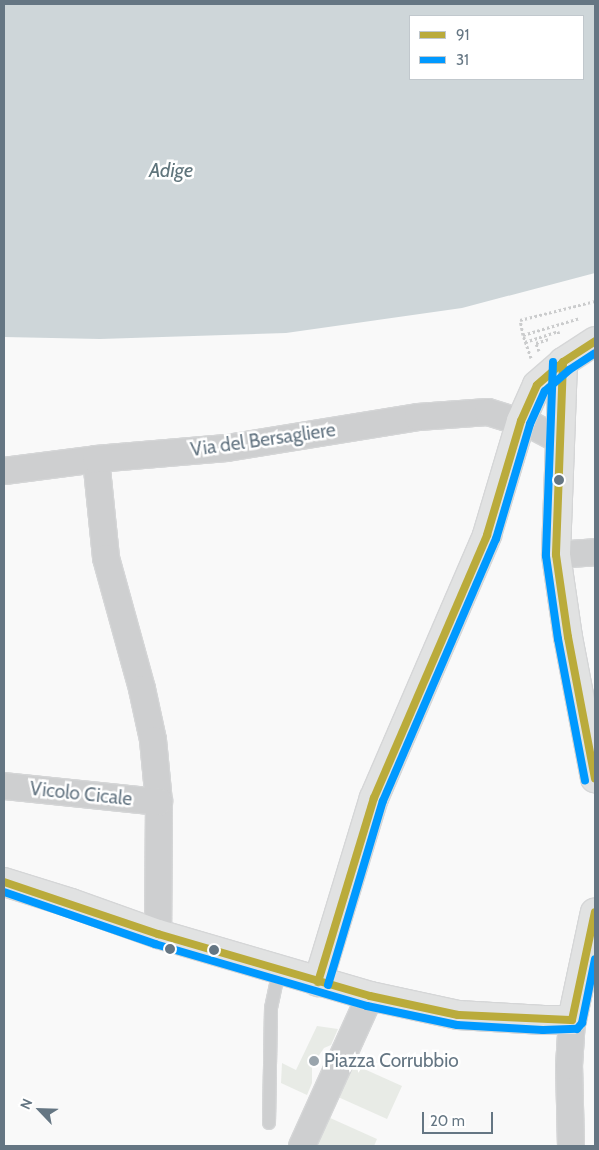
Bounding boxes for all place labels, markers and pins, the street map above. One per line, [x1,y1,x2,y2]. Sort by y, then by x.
unlabelled marker [554,475,564,485]
unlabelled marker [165,944,175,954]
unlabelled marker [209,945,219,955]
place label: Piazza Corrubbio [324,1050,459,1072]
marker: Piazza Corrubbio [308,1055,320,1067]

